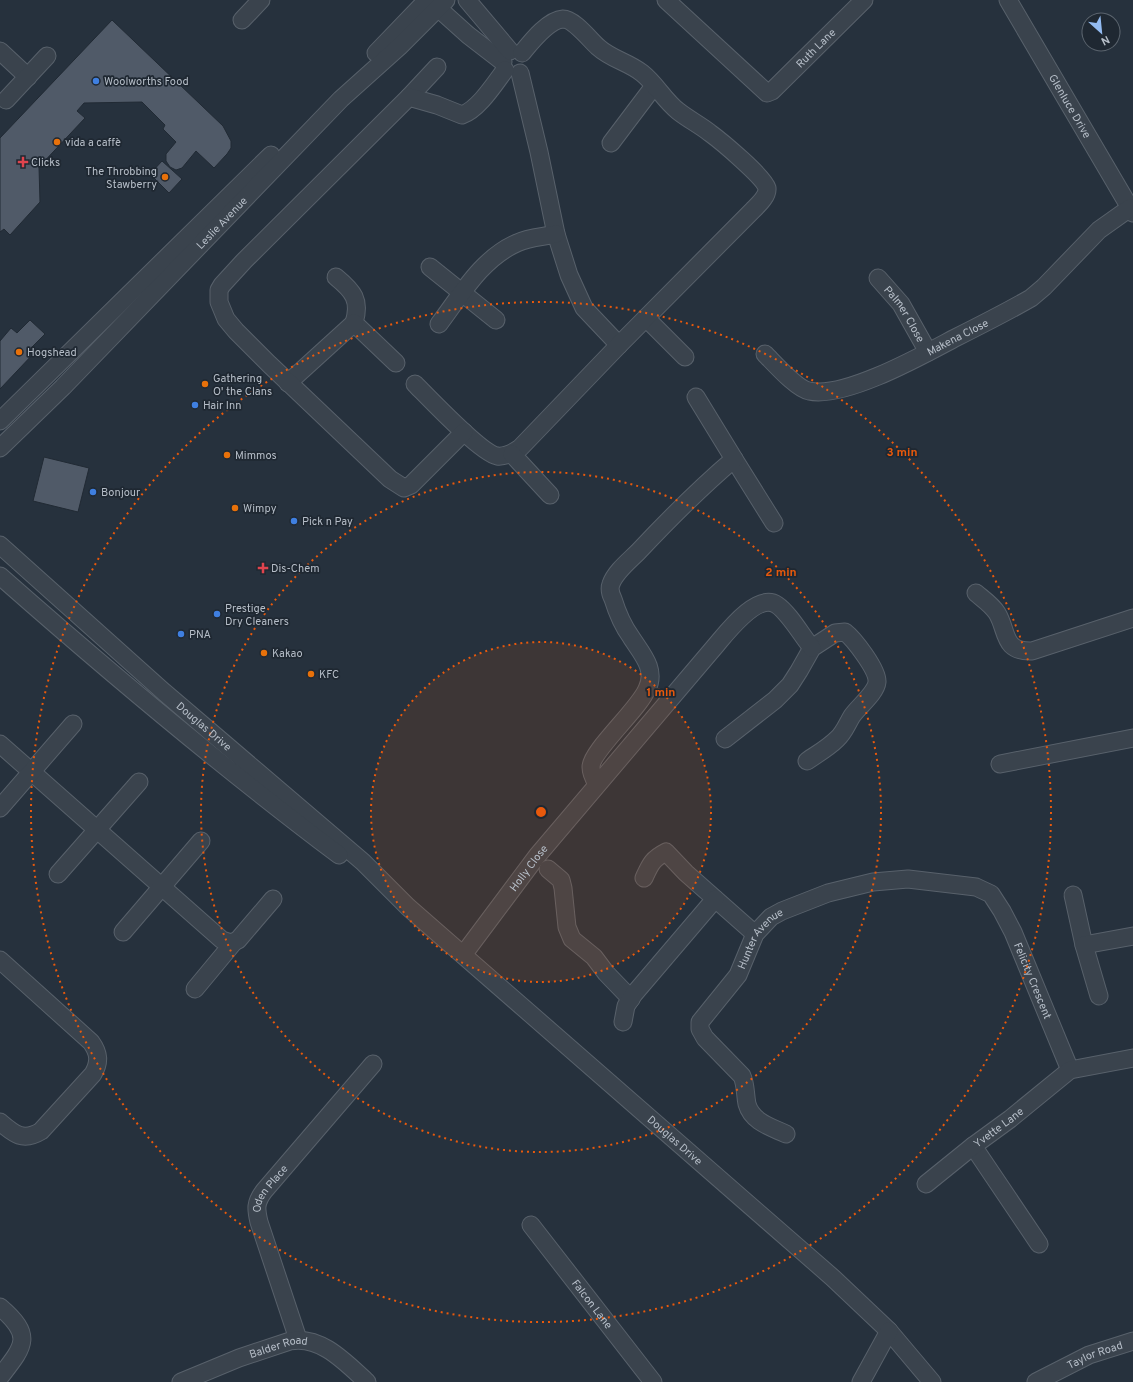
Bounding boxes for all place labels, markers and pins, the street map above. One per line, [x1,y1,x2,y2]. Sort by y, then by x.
place label: Woolworths Food [104,75,189,89]
marker: Woolworths Food [91,76,101,86]
place label: vida a caffè [65,136,121,150]
marker: vida a caffè [52,137,62,147]
place label: Clicks [31,156,60,170]
marker: Clicks [18,157,28,167]
place label: The Throbbing Stawberry [86,165,157,192]
marker: The Throbbing Stawberry [160,172,170,182]
place label: Hogshead [27,346,77,360]
marker: Hogshead [14,347,24,357]
place label: Gathering O' the Clans [213,372,272,399]
marker: Gathering O' the Clans [200,379,210,389]
place label: Hair Inn [203,399,241,413]
marker: Hair Inn [190,400,200,410]
place label: Mimmos [235,449,277,463]
marker: Mimmos [222,450,232,460]
place label: Bonjour [101,486,141,500]
marker: Bonjour [88,487,98,497]
place label: Wimpy [243,502,277,516]
marker: Wimpy [230,503,240,513]
place label: Pick n Pay [302,515,353,529]
marker: Pick n Pay [289,516,299,526]
place label: Dis-Chem [271,562,320,576]
marker: Dis-Chem [258,563,268,573]
place label: Prestige Dry Cleaners [225,602,289,629]
marker: Prestige Dry Cleaners [212,609,222,619]
place label: PNA [189,628,211,642]
marker: PNA [176,629,186,639]
place label: Kakao [272,647,303,661]
marker: Kakao [259,648,269,658]
place label: KFC [319,668,339,682]
marker: KFC [306,669,316,679]
centre of rings [534,805,548,819]

